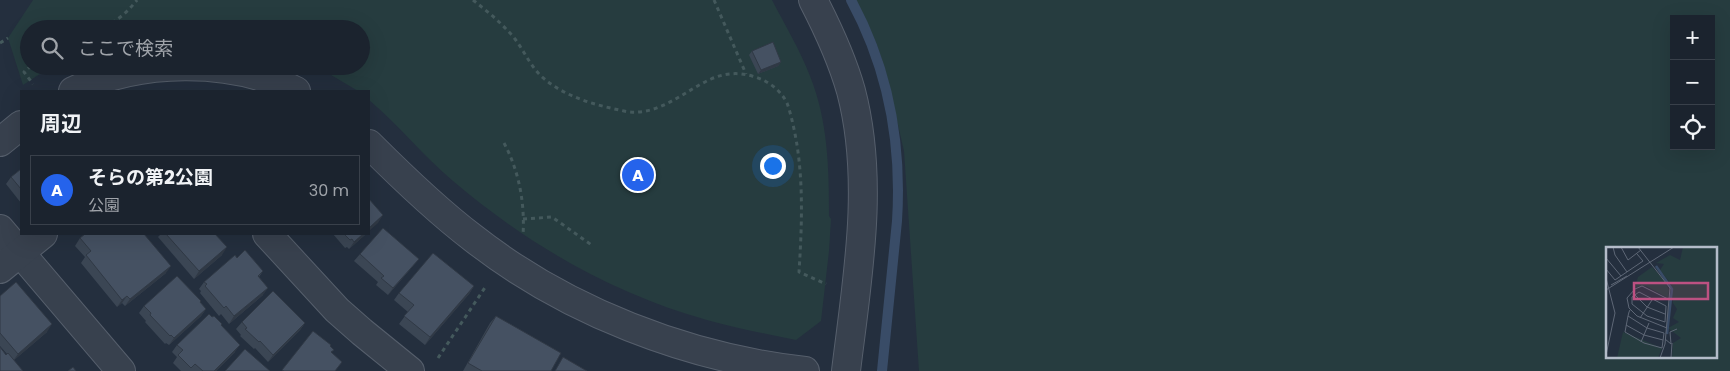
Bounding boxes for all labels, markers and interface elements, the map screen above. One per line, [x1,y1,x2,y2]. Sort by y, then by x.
map controls [1670,15,1715,150]
button: + [1670,15,1715,60]
search box [20,20,370,75]
icon: search [38,34,66,62]
text: ここで検索 [78,35,173,62]
button: − [1670,60,1715,105]
button: locate [1670,105,1715,150]
text: 周辺 [40,109,82,138]
your location [760,153,786,179]
pin: A [622,156,654,194]
text: そらの第2公園 [88,164,213,191]
text: A [51,179,63,202]
text: 30 m [309,179,349,202]
text: 公園 [88,194,120,217]
inset map [1606,247,1718,358]

